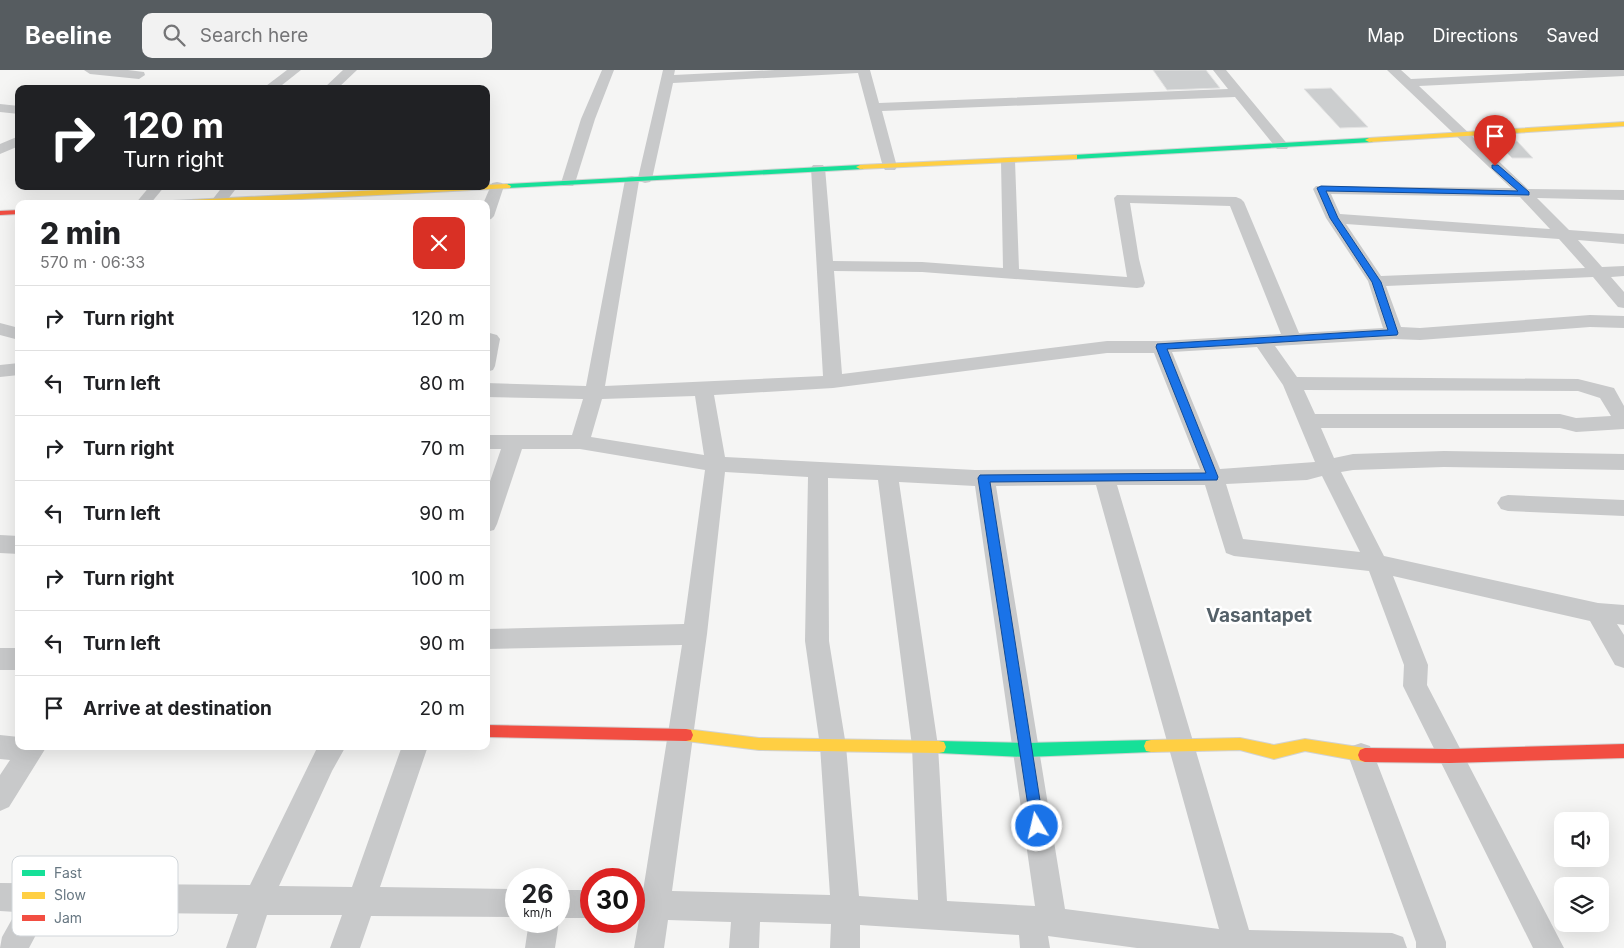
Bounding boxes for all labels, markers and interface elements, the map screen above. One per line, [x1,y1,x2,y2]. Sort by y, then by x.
search box [142,13,492,58]
text: Beeline [25,21,112,50]
icon: search [160,21,188,49]
text: Search here [200,24,308,47]
text: Map [1367,25,1405,46]
text: Directions [1433,25,1518,46]
text: Saved [1546,25,1599,46]
text: 120 m [123,104,224,146]
icon: right [40,105,105,170]
pin [1474,115,1516,166]
icon: arrive [1481,122,1509,150]
text: Turn right [123,146,224,172]
text: 2 min [40,215,121,251]
button: close [413,217,465,269]
text: 570 m · 06:33 [40,252,145,272]
icon: right [40,304,68,332]
text: Turn right [83,307,174,330]
text: 120 m [412,307,465,330]
icon: left [40,369,68,397]
text: Turn left [83,372,161,395]
text: 80 m [419,372,465,395]
icon: right [40,434,68,462]
text: Turn right [83,437,174,460]
text: 70 m [421,437,465,460]
icon: left [40,499,68,527]
text: Turn left [83,502,161,525]
text: 90 m [419,502,465,525]
icon: right [40,564,68,592]
text: Turn right [83,567,174,590]
text: 100 m [411,567,465,590]
district label: Vasantapet [1206,604,1312,627]
icon: left [40,629,68,657]
text: Turn left [83,632,161,655]
text: 90 m [419,632,465,655]
icon: arrive [40,694,68,722]
text: Arrive at destination [83,697,272,720]
text: 20 m [419,697,465,720]
position arrow [1010,799,1062,851]
map controls [1554,812,1609,932]
button: sound [1554,812,1609,867]
legend [12,856,178,936]
text: Fast [54,864,82,881]
speed limit sign: 30 [580,868,645,933]
button: layers [1554,877,1609,932]
text: 26 [522,879,553,909]
text: Slow [54,886,86,903]
text: km/h [523,905,552,920]
text: Jam [54,909,82,926]

